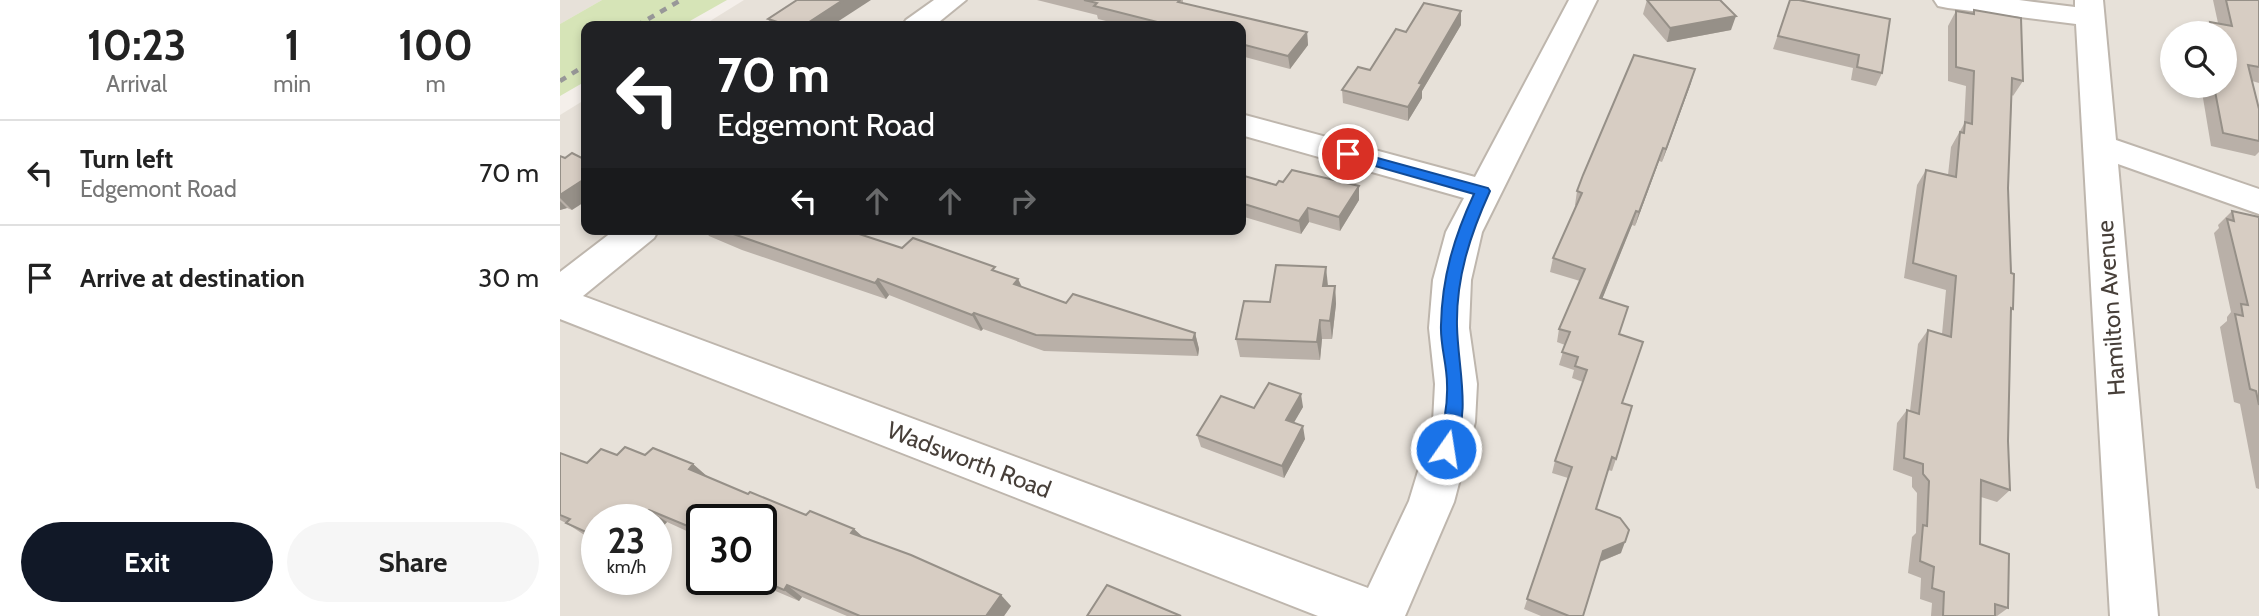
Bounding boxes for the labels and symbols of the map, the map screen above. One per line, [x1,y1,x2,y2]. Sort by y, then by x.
pin [1318,124,1378,184]
street label: Hamilton Avenue [2090,219,2131,397]
position arrow [1409,412,1483,486]
street label: Wadsworth Road [883,415,1055,504]
speed limit sign: 30 [686,504,777,595]

